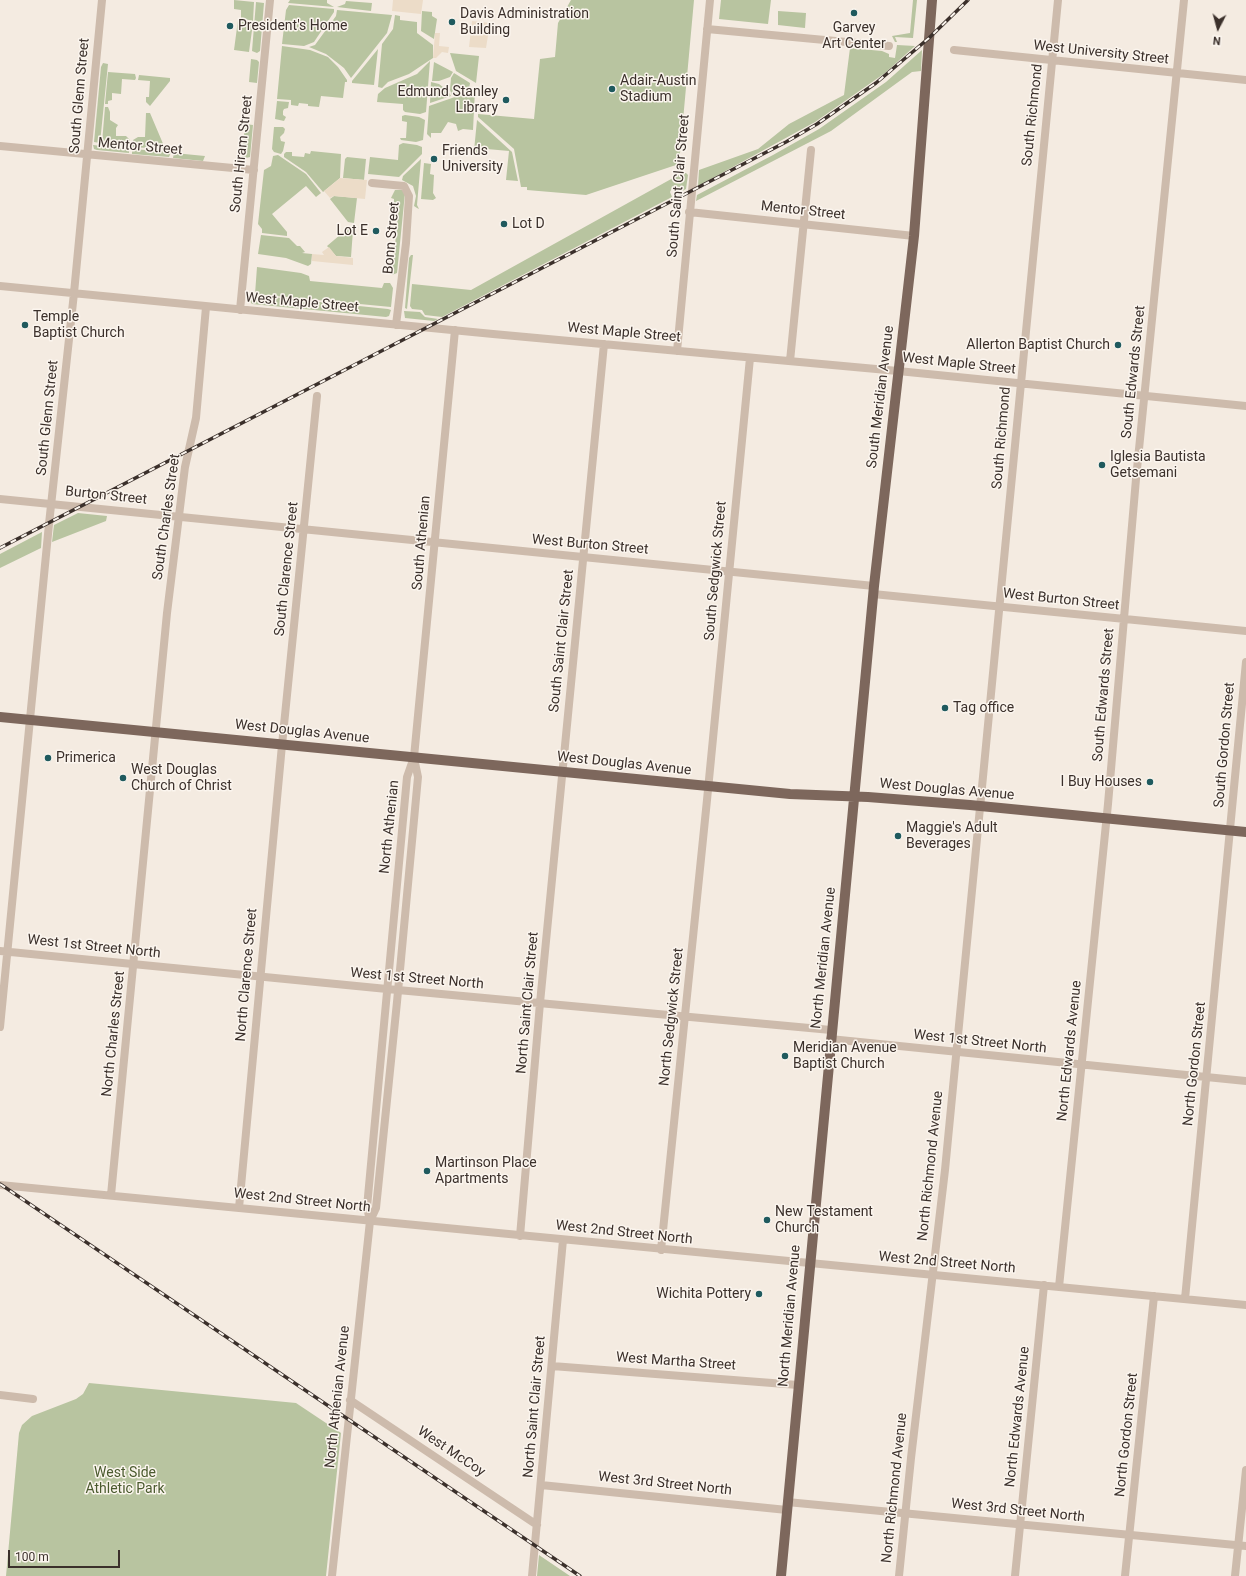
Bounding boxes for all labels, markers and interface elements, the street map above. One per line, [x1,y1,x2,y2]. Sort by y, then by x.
place label: Davis Administration Building [460,6,589,38]
marker: Garvey Art Center [849,8,859,18]
north arrow [1198,8,1238,48]
marker: Davis Administration Building [447,17,457,27]
place label: President's Home [238,18,347,34]
place label: Garvey Art Center [822,20,886,52]
marker: President's Home [225,21,235,31]
text: N [1212,34,1221,47]
street label: South Glenn Street [67,37,93,155]
street label: West University Street [1032,38,1170,68]
street label: South Richmond [1019,63,1047,167]
place label: Adair-Austin Stadium [620,73,696,106]
place label: Edmund Stanley Library [398,84,498,116]
marker: Adair-Austin Stadium [607,84,617,94]
street label: South Hiram Street [227,94,257,214]
marker: Edmund Stanley Library [501,95,511,105]
street label: South Saint Clair Street [664,114,694,258]
street label: Mentor Street [97,135,183,159]
place label: Friends University [442,143,503,176]
marker: Friends University [429,154,439,164]
street label: Mentor Street [760,198,846,224]
street label: Bonn Street [380,201,404,275]
place label: Lot D [512,216,545,232]
marker: Lot D [499,219,509,229]
place label: Lot E [336,223,368,239]
marker: Lot E [371,226,381,236]
street label: West Maple Street [245,290,359,316]
street label: South Edwards Street [1119,305,1149,439]
place label: Temple Baptist Church [33,309,125,342]
marker: Temple Baptist Church [20,320,30,330]
street label: West Maple Street [567,320,681,346]
street label: South Meridian Avenue [864,325,898,469]
place label: Allerton Baptist Church [966,337,1110,353]
marker: Allerton Baptist Church [1113,340,1123,350]
street label: West Maple Street [902,350,1016,378]
street label: South Glenn Street [34,359,62,477]
street label: South Richmond [989,386,1015,490]
place label: Iglesia Bautista Getsemani [1110,449,1206,482]
street label: South Charles Street [150,453,184,581]
marker: Iglesia Bautista Getsemani [1097,460,1107,470]
street label: Burton Street [64,483,148,509]
street label: South Athenian [409,495,435,591]
street label: South Clarence Street [272,501,302,637]
street label: South Sedgwick Street [702,501,730,641]
street label: West Burton Street [531,532,649,558]
street label: South Saint Clair Street [546,569,578,713]
street label: West Burton Street [1002,586,1120,614]
street label: South Edwards Street [1090,628,1118,762]
street label: South Gordon Street [1211,682,1239,808]
place label: Tag office [953,700,1014,716]
marker: Tag office [940,703,950,713]
street label: West Douglas Avenue [234,717,370,747]
street label: West Douglas Avenue [556,749,692,779]
place label: Primerica [56,750,116,766]
marker: Primerica [43,753,53,763]
place label: West Douglas Church of Christ [131,762,232,794]
marker: West Douglas Church of Christ [118,773,128,783]
place label: I Buy Houses [1061,774,1142,790]
street label: West Douglas Avenue [879,776,1015,804]
marker: I Buy Houses [1145,777,1155,787]
street label: North Athenian [377,779,403,875]
place label: Maggie's Adult Beverages [906,820,998,852]
marker: Maggie's Adult Beverages [893,831,903,841]
street label: North Meridian Avenue [808,886,840,1030]
street label: North Clarence Street [233,908,261,1042]
street label: North Saint Clair Street [513,931,543,1075]
street label: West 1st Street North [27,932,161,962]
street label: North Sedgwick Street [656,947,688,1087]
street label: West 1st Street North [350,965,484,993]
street label: North Charles Street [99,970,129,1098]
street label: North Edwards Avenue [1054,980,1086,1122]
street label: North Gordon Street [1180,1001,1210,1127]
street label: West 1st Street North [913,1027,1047,1057]
place label: Meridian Avenue Baptist Church [793,1040,897,1072]
marker: Meridian Avenue Baptist Church [780,1051,790,1061]
street label: North Richmond Avenue [915,1090,947,1242]
place label: Martinson Place Apartments [435,1155,537,1188]
marker: Martinson Place Apartments [422,1166,432,1176]
street label: West 2nd Street North [233,1185,371,1217]
place label: New Testament Church [775,1204,873,1236]
marker: New Testament Church [762,1215,772,1225]
street label: West 2nd Street North [555,1217,693,1249]
street label: North Meridian Avenue [775,1244,805,1388]
street label: West 2nd Street North [878,1249,1016,1277]
place label: Wichita Pottery [656,1286,751,1302]
marker: Wichita Pottery [754,1289,764,1299]
street label: North Athenian Avenue [322,1325,354,1469]
street label: North Saint Clair Street [520,1335,550,1479]
street label: North Edwards Avenue [1002,1346,1034,1488]
street label: West Martha Street [615,1349,737,1375]
street label: North Gordon Street [1112,1372,1142,1498]
street label: North Richmond Avenue [879,1412,911,1564]
street label: West McCoy [414,1423,488,1481]
park label: West Side Athletic Park [85,1465,165,1498]
street label: West 3rd Street North [597,1469,733,1499]
street label: West 3rd Street North [950,1496,1086,1526]
scale bar [10,1542,122,1568]
text: 100 m [15,1550,49,1564]

